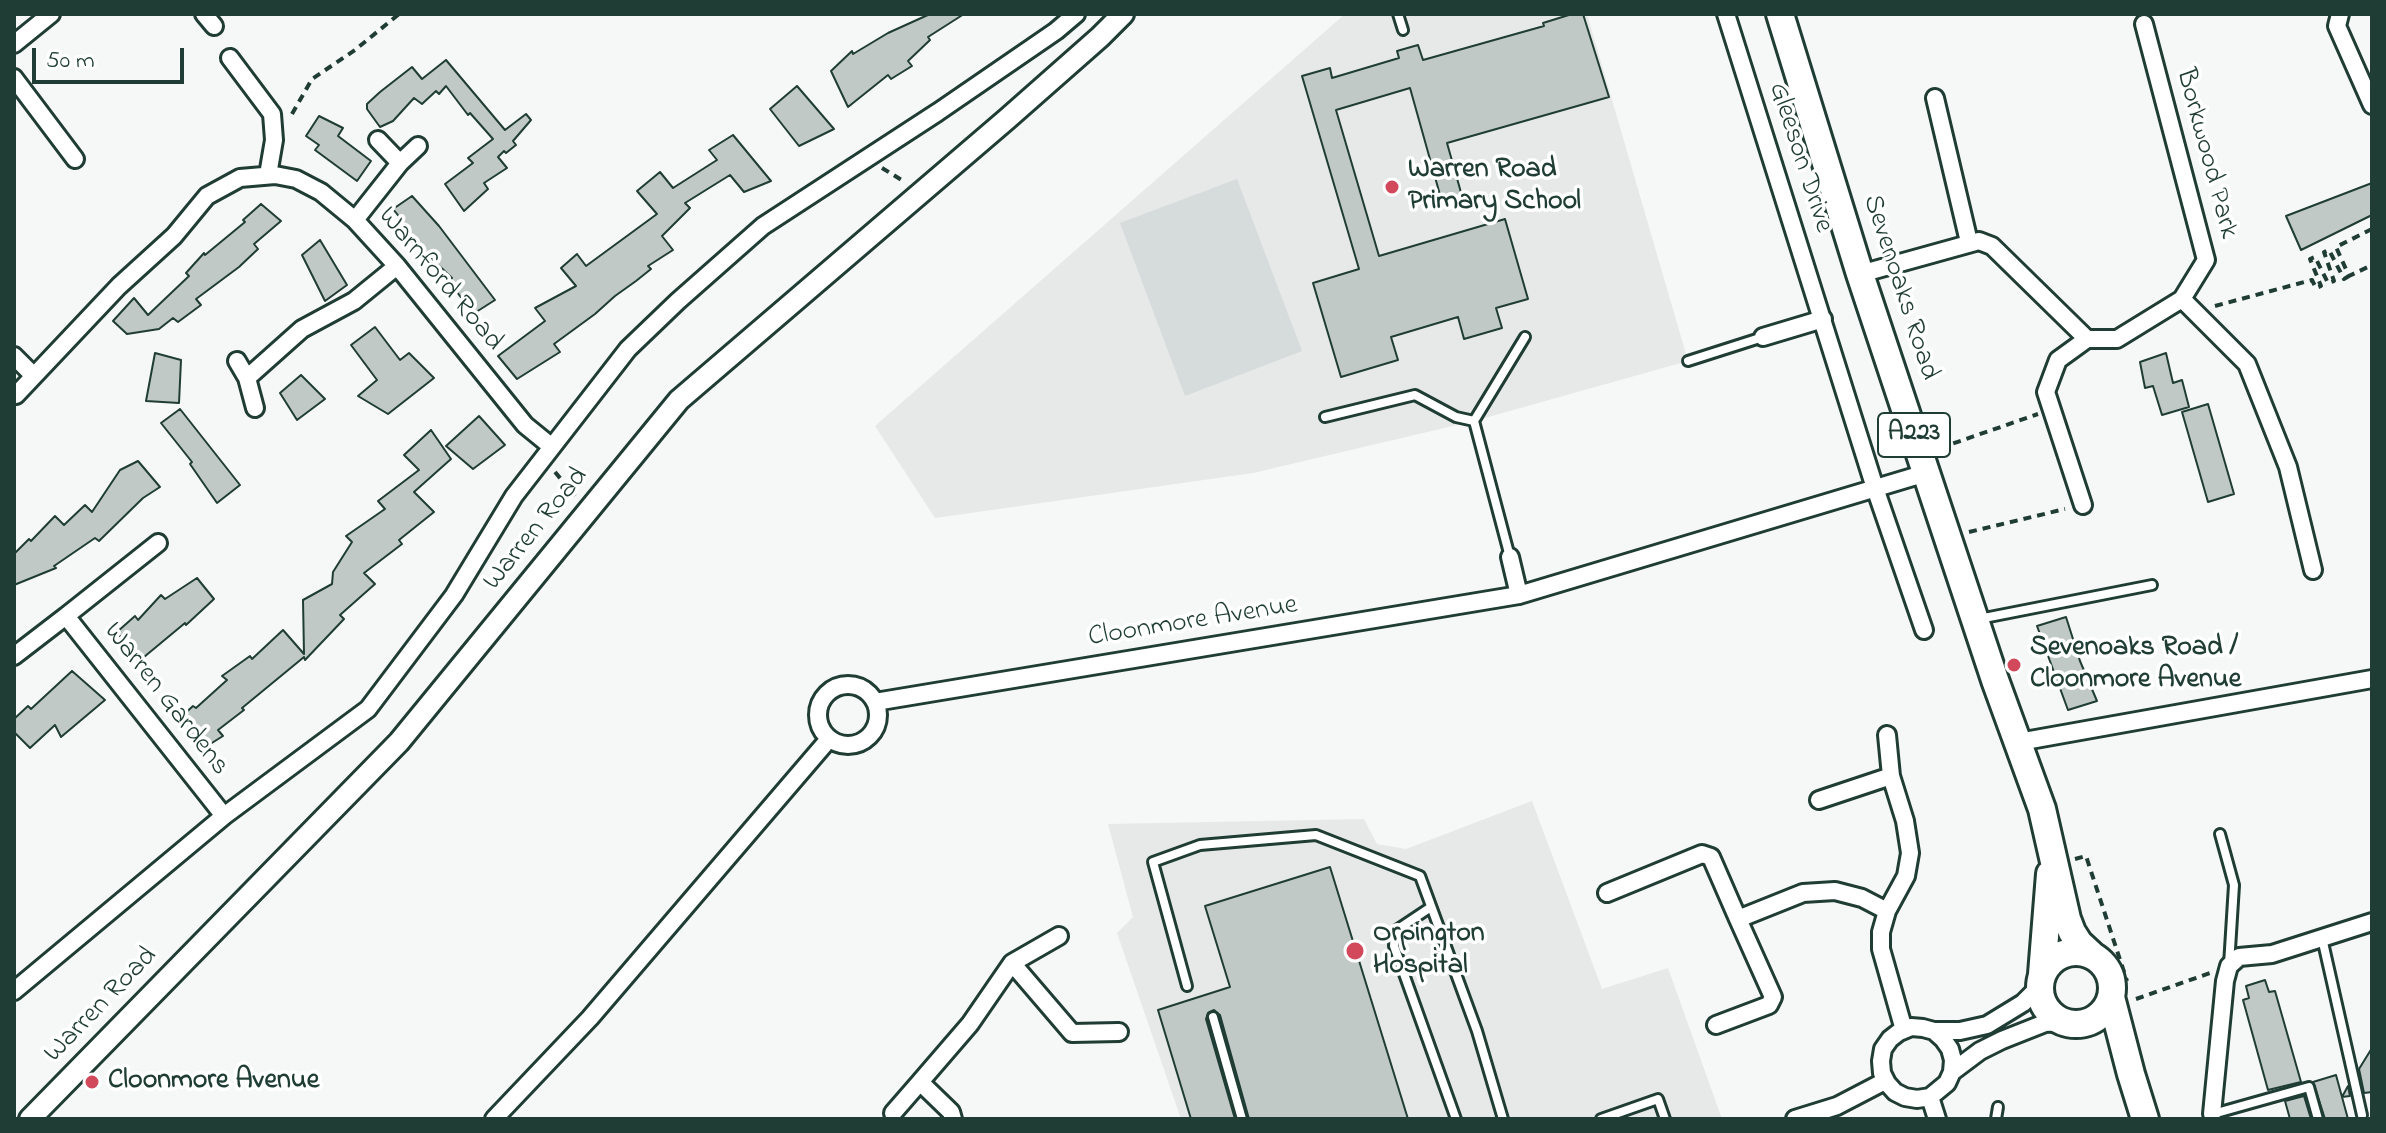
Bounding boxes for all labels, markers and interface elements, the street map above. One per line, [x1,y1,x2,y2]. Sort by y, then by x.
scale bar [36,32,188,82]
text: 50 m [46,44,95,79]
street label: Borkwood Park [2166,65,2244,243]
street label: Gleeson Drive [1759,79,1839,237]
place label: Warren Road Primary School [1408,154,1581,220]
marker: Warren Road Primary School [1383,178,1401,196]
street label: Sevenoaks Road [1853,191,1945,385]
street label: Warnford Road [369,201,509,359]
road number: A223 [1878,413,1950,457]
street label: Warren Road [477,462,597,598]
street label: Cloonmore Avenue [1086,590,1300,656]
street label: Warren Gardens [95,617,235,783]
place label: Sevenoaks Road / Cloonmore Avenue [2030,632,2241,698]
marker: Sevenoaks Road / Cloonmore Avenue [2005,656,2023,674]
place label: Orpington Hospital [1373,918,1485,984]
marker: Orpington Hospital [1344,940,1366,962]
street label: Warren Road [38,941,166,1071]
place label: Cloonmore Avenue [108,1065,319,1099]
marker: Cloonmore Avenue [83,1073,101,1091]

